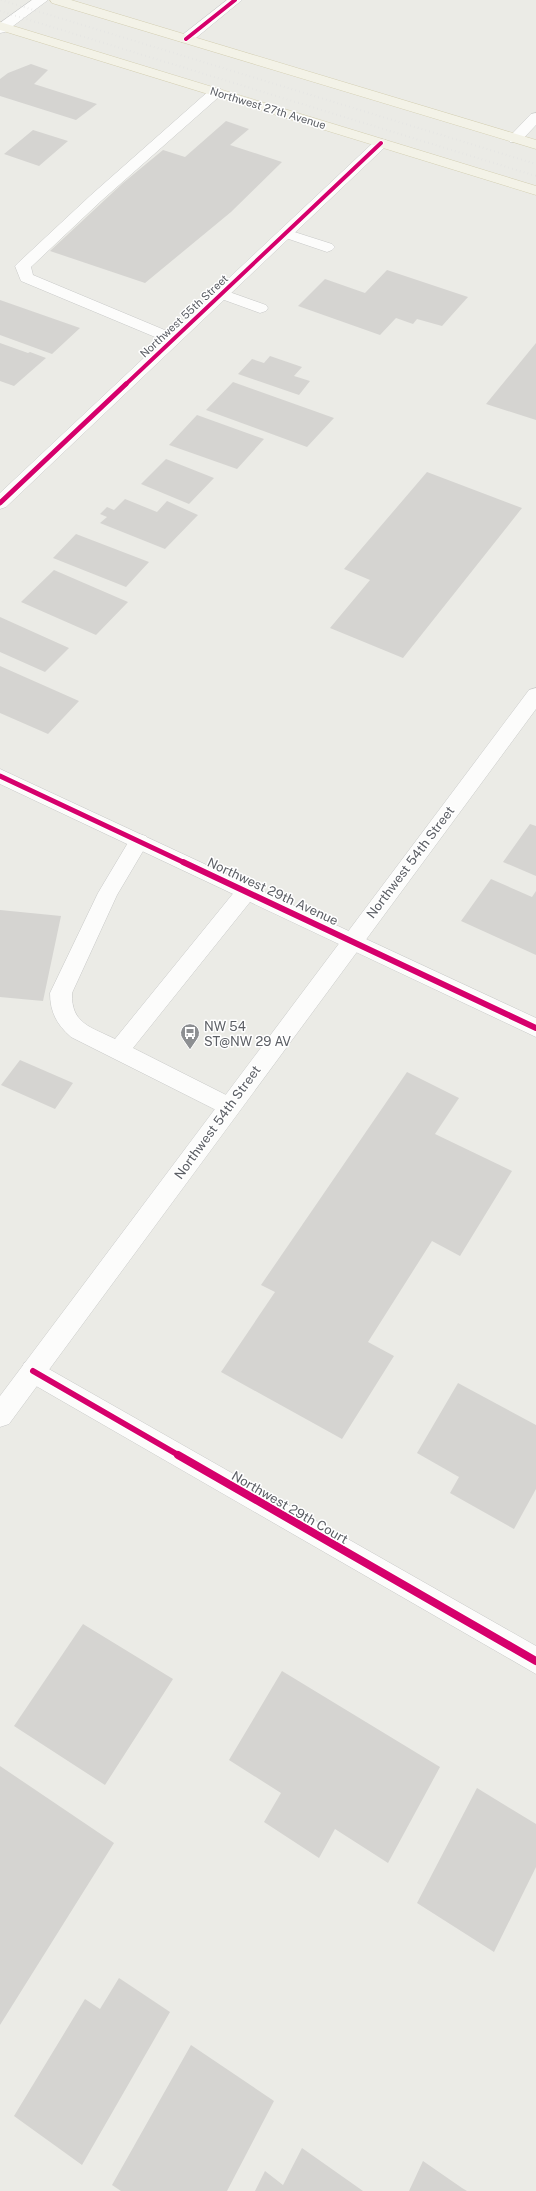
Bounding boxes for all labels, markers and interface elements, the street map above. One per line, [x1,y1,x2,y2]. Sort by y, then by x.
street label: Northwest 27th Avenue [209,85,327,131]
street label: Northwest 55th Street [138,272,230,360]
street label: Northwest 54th Street [363,803,457,921]
street label: Northwest 29th Avenue [205,855,341,928]
place label: NW 54 ST@NW 29 AV [204,1019,291,1049]
bus stop icon: NW 54 ST@NW 29 AV [179,1022,201,1050]
street label: Northwest 54th Street [171,1063,264,1182]
street label: Northwest 29th Court [229,1468,351,1547]

